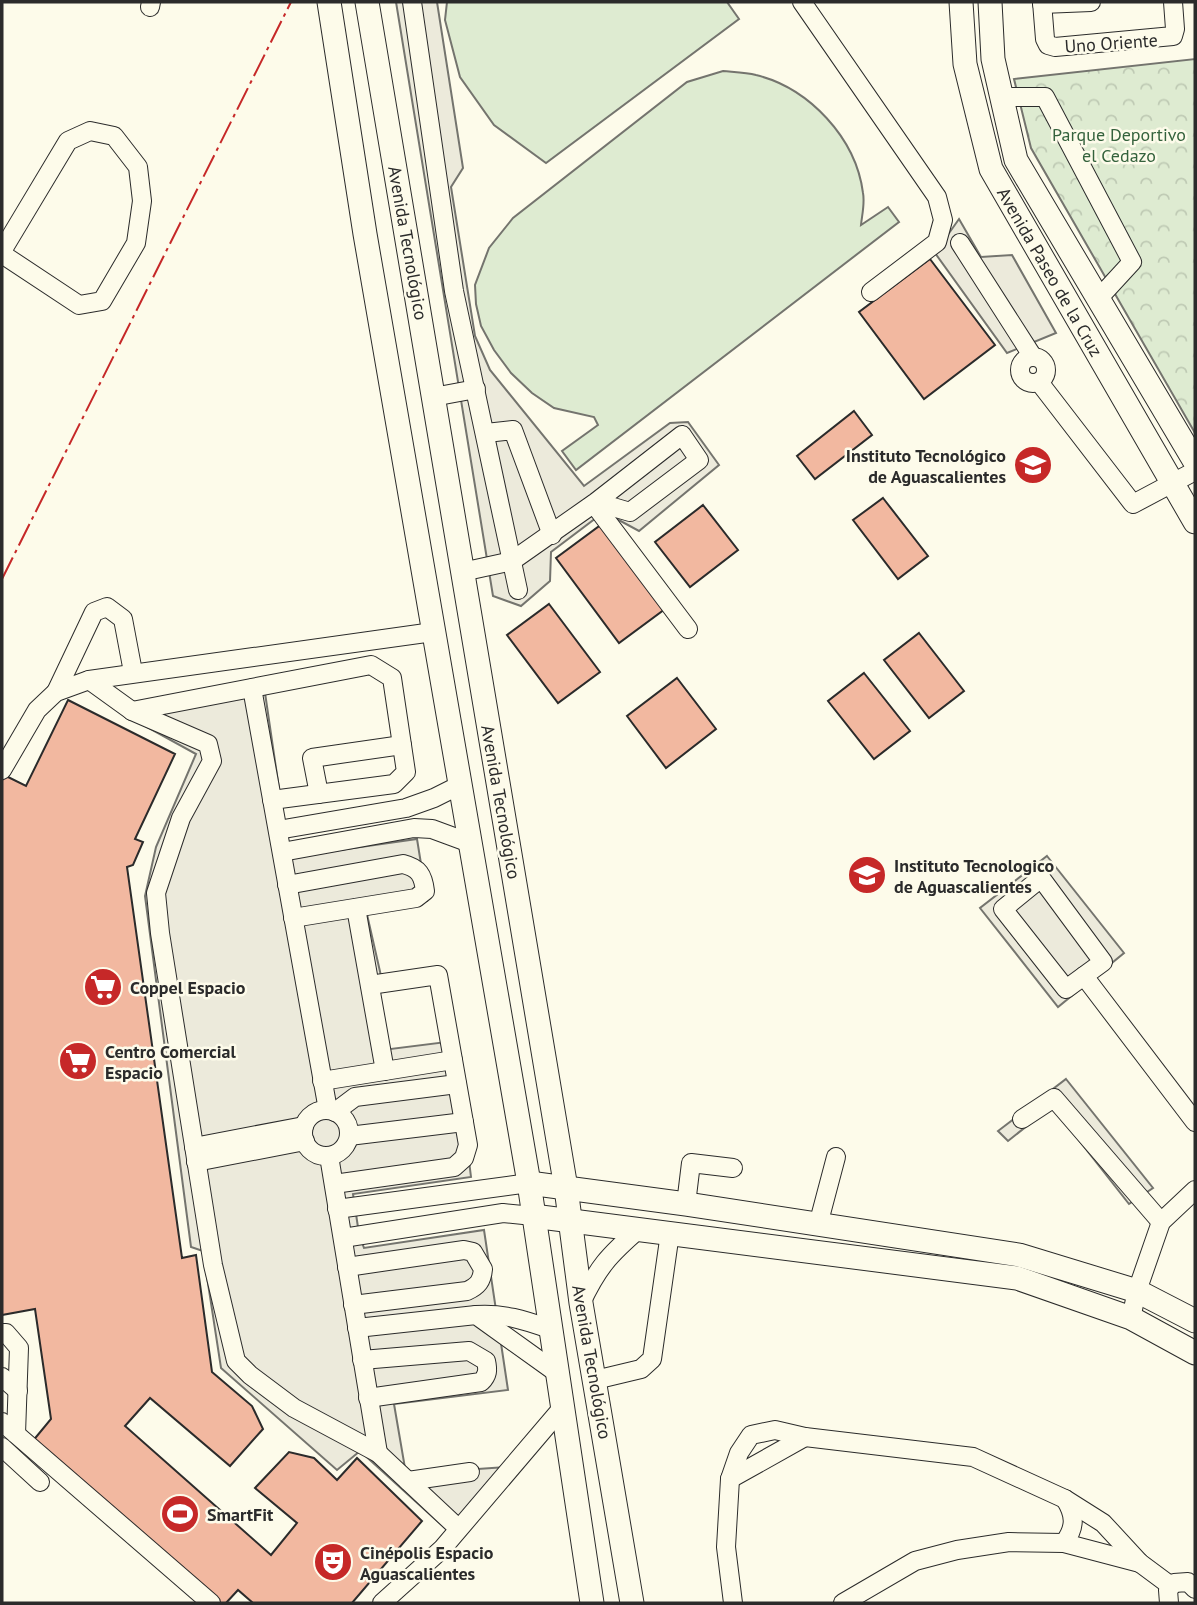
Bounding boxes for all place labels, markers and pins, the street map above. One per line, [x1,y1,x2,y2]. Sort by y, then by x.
place label: Instituto Tecnológico de Aguascalientes [846,444,1006,488]
school or university icon: Instituto Tecnológico de Aguascalientes [1012,444,1054,486]
school or university icon: Instituto Tecnologico de Aguascalientes [846,854,888,896]
place label: Instituto Tecnologico de Aguascalientes [894,854,1055,898]
supermarket icon: Coppel Espacio [82,966,124,1008]
place label: Coppel Espacio [130,976,246,999]
supermarket icon: Centro Comercial Espacio [57,1040,99,1082]
place label: Centro Comercial Espacio [105,1040,237,1084]
sports icon: SmartFit [159,1493,201,1535]
place label: SmartFit [207,1503,274,1526]
theatre icon: Cinépolis Espacio Aguascalientes [312,1541,354,1583]
place label: Cinépolis Espacio Aguascalientes [360,1541,494,1585]

